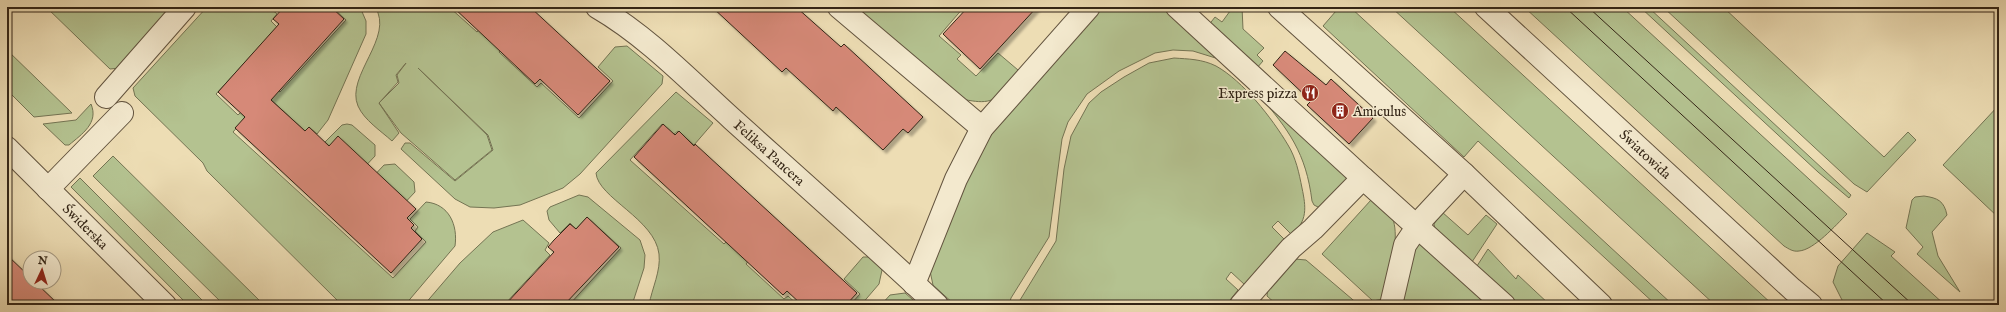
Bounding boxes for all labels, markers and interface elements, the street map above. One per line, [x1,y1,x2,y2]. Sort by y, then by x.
restaurant icon: Express pizza [1300,83,1320,103]
place label: Express pizza [1218,85,1298,103]
building icon: Amiculus [1330,101,1350,121]
place label: Amiculus [1352,103,1406,121]
street label: Feliksa Pancera [729,117,809,191]
street label: Światowida [1615,126,1675,184]
street label: Świderska [58,200,112,254]
north arrow [22,250,62,290]
text: N [36,254,48,268]

